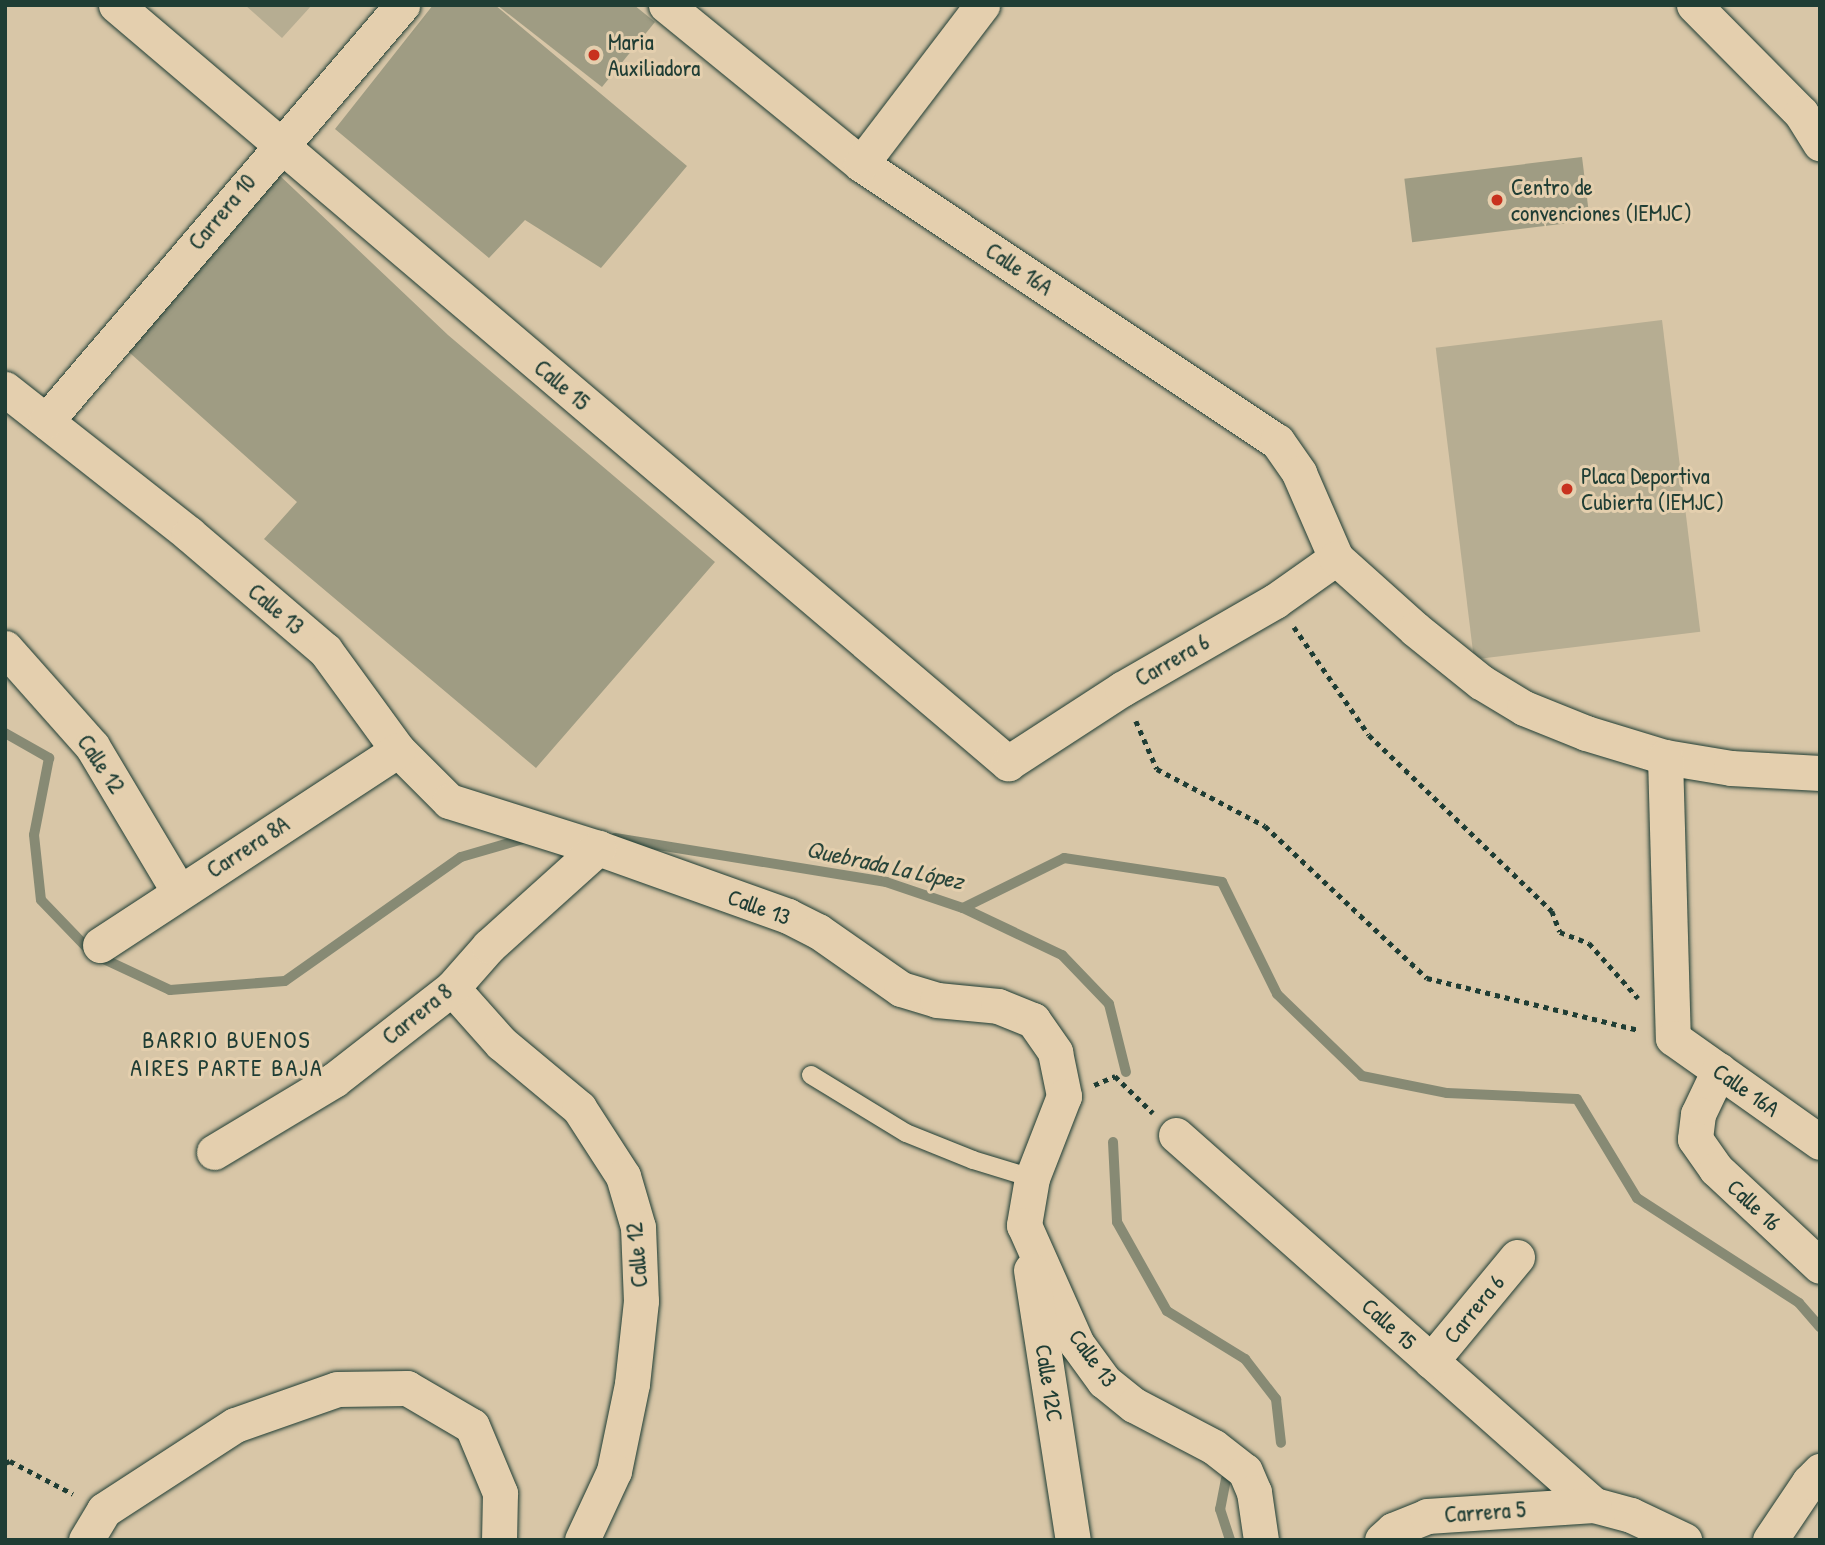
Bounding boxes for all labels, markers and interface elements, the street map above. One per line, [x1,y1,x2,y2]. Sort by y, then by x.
place label: Maria Auxiliadora [608,28,700,82]
marker: Maria Auxiliadora [586,47,602,63]
street label: Carrera 10 [182,169,262,255]
place label: Centro de convenciones (IEMJC) [1511,173,1692,227]
marker: Centro de convenciones (IEMJC) [1489,192,1505,208]
street label: Calle 16A [980,237,1058,301]
street label: Calle 15 [529,354,595,416]
place label: Placa Deportiva Cubierta (IEMJC) [1581,462,1724,516]
marker: Placa Deportiva Cubierta (IEMJC) [1559,481,1575,497]
street label: Calle 13 [242,578,310,640]
street label: Carrera 6 [1130,628,1214,692]
street label: Calle 12 [71,729,131,799]
street label: Carrera 8A [202,810,294,884]
water label: Quebrada La López [804,834,966,896]
street label: Calle 13 [724,883,794,931]
street label: Carrera 8 [377,978,457,1050]
district label: BARRIO BUENOS AIRES PARTE BAJA [132,1026,322,1082]
street label: Calle 16A [1707,1057,1785,1123]
street label: Calle 16 [1721,1173,1787,1237]
street label: Calle 12 [620,1221,654,1289]
street label: Carrera 6 [1438,1269,1510,1349]
street label: Calle 15 [1356,1292,1422,1356]
street label: Calle 13 [1063,1324,1123,1392]
street label: Calle 12C [1029,1342,1069,1424]
street label: Carrera 5 [1443,1495,1527,1529]

